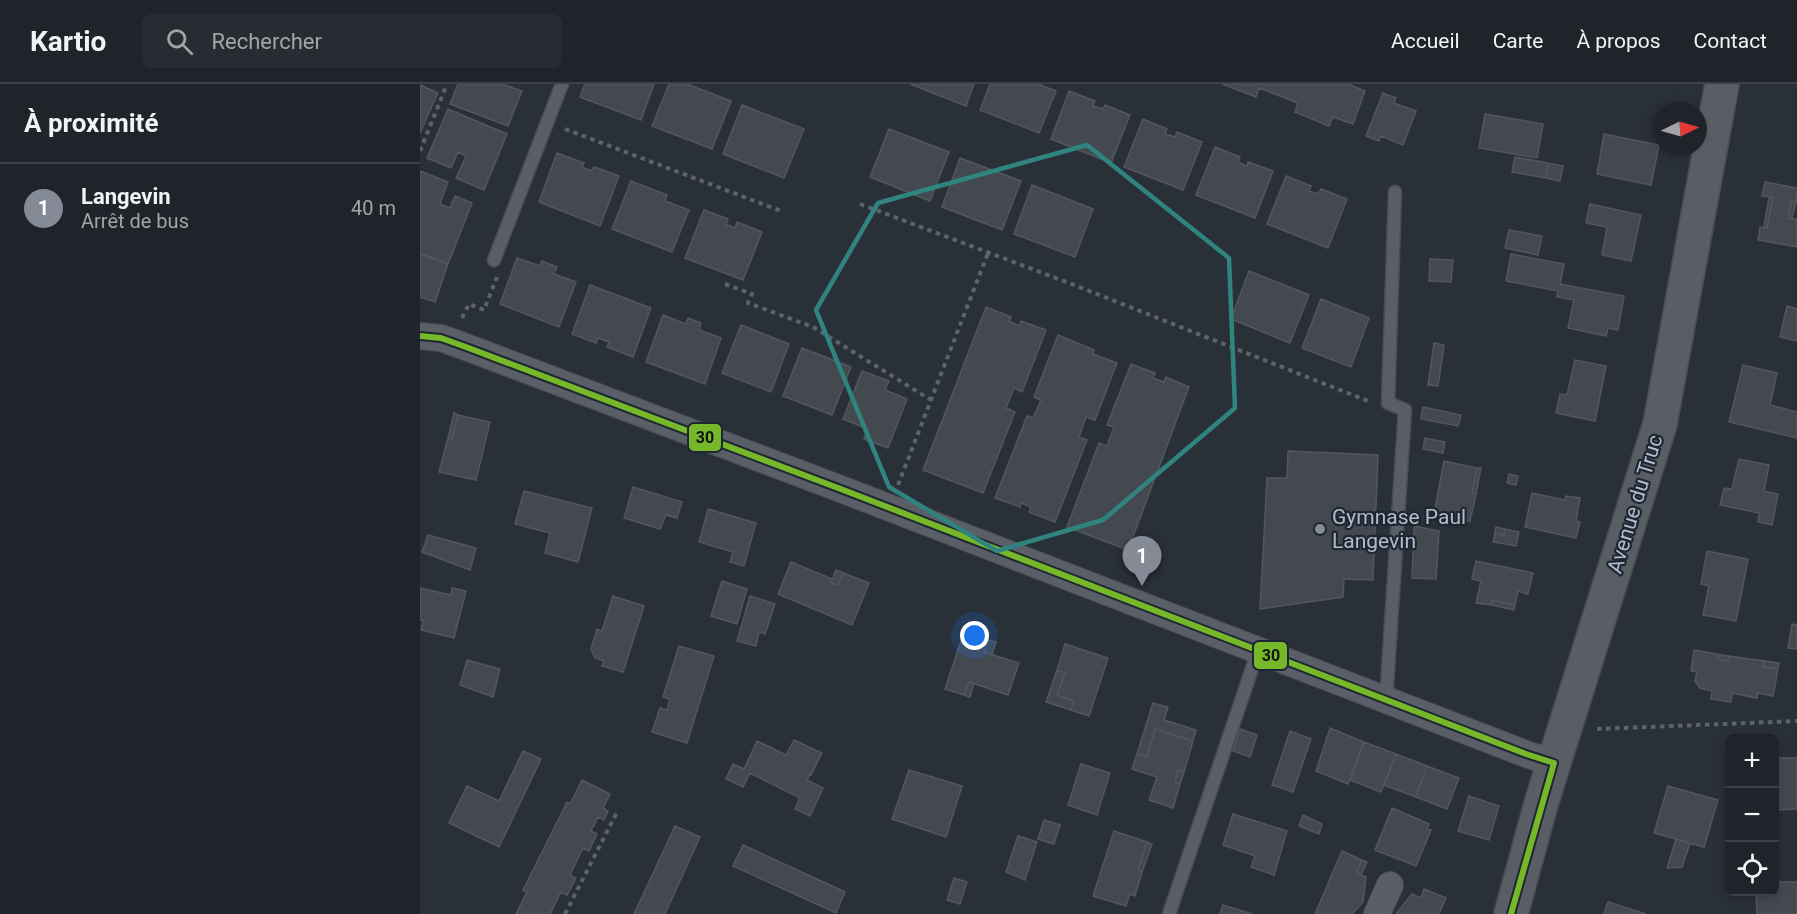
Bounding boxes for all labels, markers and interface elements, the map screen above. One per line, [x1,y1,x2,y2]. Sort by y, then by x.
search box [142,14,562,68]
text: Kartio [30,25,106,58]
icon: search [163,25,196,58]
text: Rechercher [211,29,322,54]
text: Accueil [1391,29,1460,53]
text: Carte [1493,29,1543,53]
text: À propos [1576,29,1661,53]
text: Contact [1694,29,1767,53]
north arrow [1653,102,1707,156]
text: À proximité [24,108,158,138]
text: Langevin [81,184,171,209]
text: 1 [38,196,49,220]
text: 40 m [351,196,396,220]
text: Arrêt de bus [81,209,189,233]
line badge: 30 [688,423,722,452]
text: 30 [696,428,714,447]
street label: Avenue du Truc [1603,432,1667,576]
place label: Gymnase Paul Langevin [1332,505,1466,553]
marker: Gymnase Paul Langevin [1313,522,1327,536]
pin: 1 [1122,536,1162,586]
your location [960,621,989,650]
line badge: 30 [1253,641,1288,670]
text: 30 [1262,646,1280,665]
map controls [1725,734,1779,896]
button: + [1725,734,1779,788]
button: − [1725,788,1779,842]
button: locate [1725,842,1779,896]

